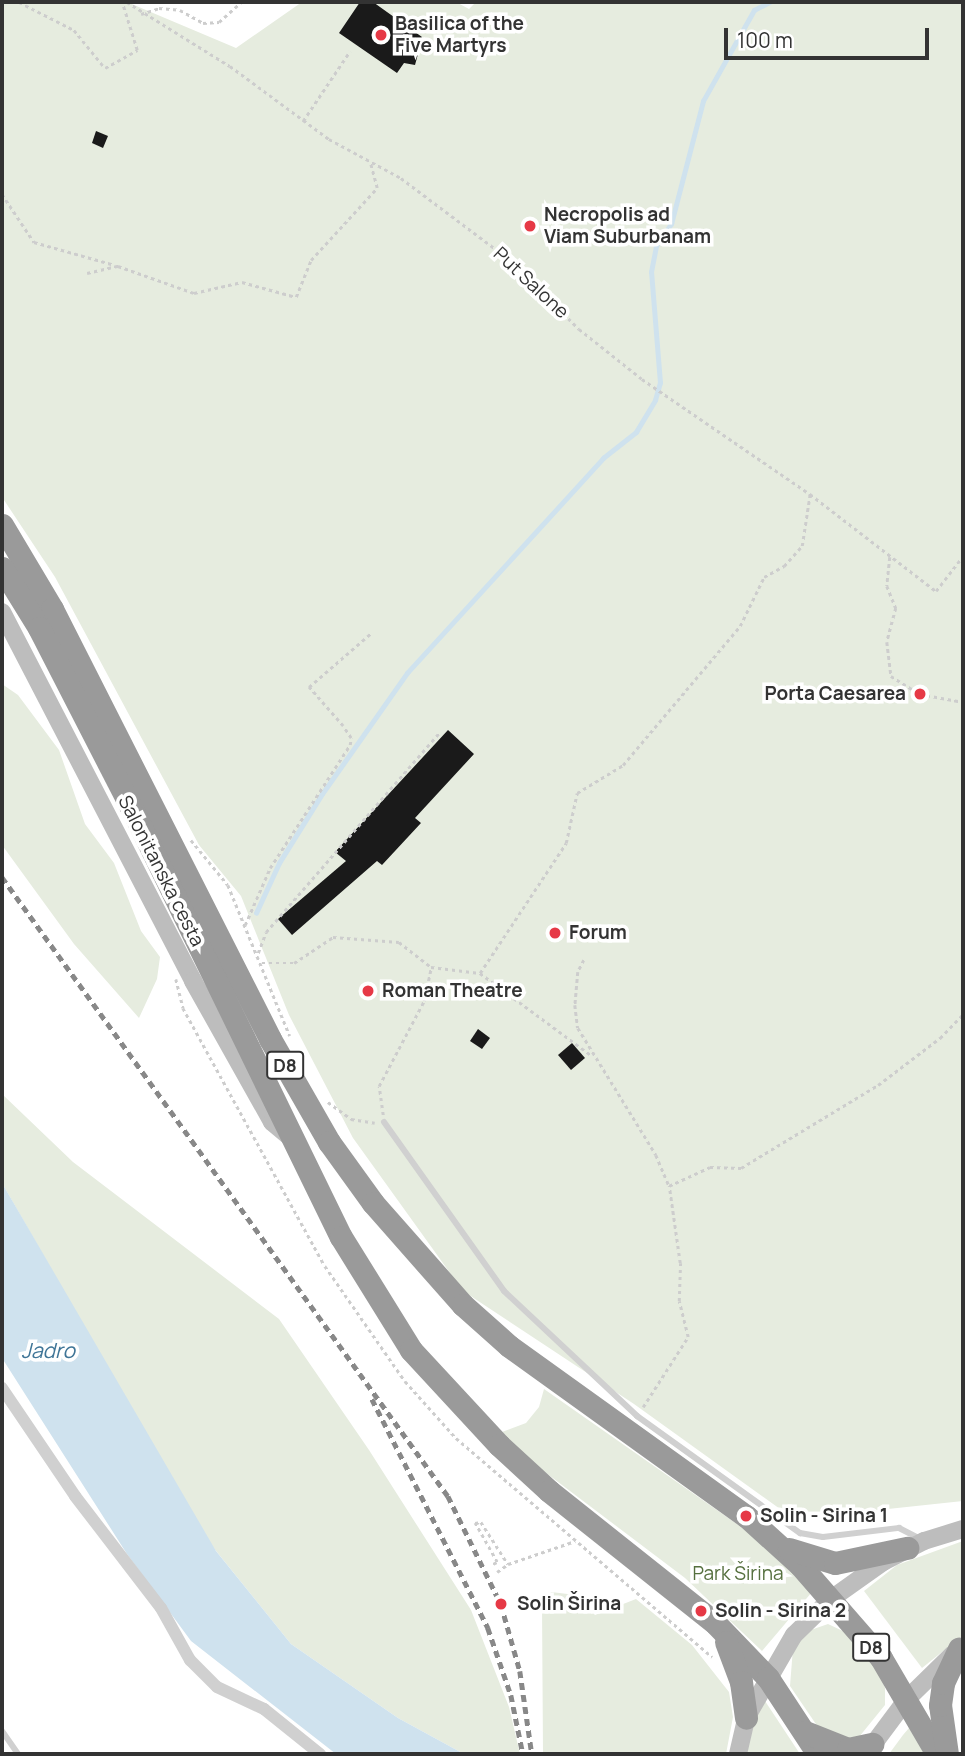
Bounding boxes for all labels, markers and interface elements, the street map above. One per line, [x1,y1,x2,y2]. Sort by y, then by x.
place label: Basilica of the Five Martyrs [395,13,524,57]
scale bar [727,14,932,58]
text: 100 m [737,26,793,54]
marker: Basilica of the Five Martyrs [373,27,389,43]
place label: Necropolis ad Viam Suburbanam [544,204,711,248]
marker: Necropolis ad Viam Suburbanam [522,218,538,234]
street label: Put Salone [489,242,573,324]
place label: Porta Caesarea [765,683,906,705]
marker: Porta Caesarea [912,686,928,702]
street label: Salonitanska cesta [113,792,209,950]
place label: Forum [569,922,627,944]
marker: Forum [547,925,563,941]
place label: Roman Theatre [382,980,523,1002]
marker: Roman Theatre [360,983,376,999]
road number: D8 [266,1050,304,1080]
water label: Jadro [21,1337,75,1363]
place label: Solin - Sirina 1 [760,1505,888,1527]
marker: Solin - Sirina 1 [738,1508,754,1524]
park label: Park Širina [693,1563,783,1585]
place label: Solin Širina [517,1593,621,1615]
marker: Solin Širina [491,1594,511,1614]
place label: Solin - Sirina 2 [715,1600,846,1622]
marker: Solin - Sirina 2 [693,1603,709,1619]
road number: D8 [852,1632,890,1662]

